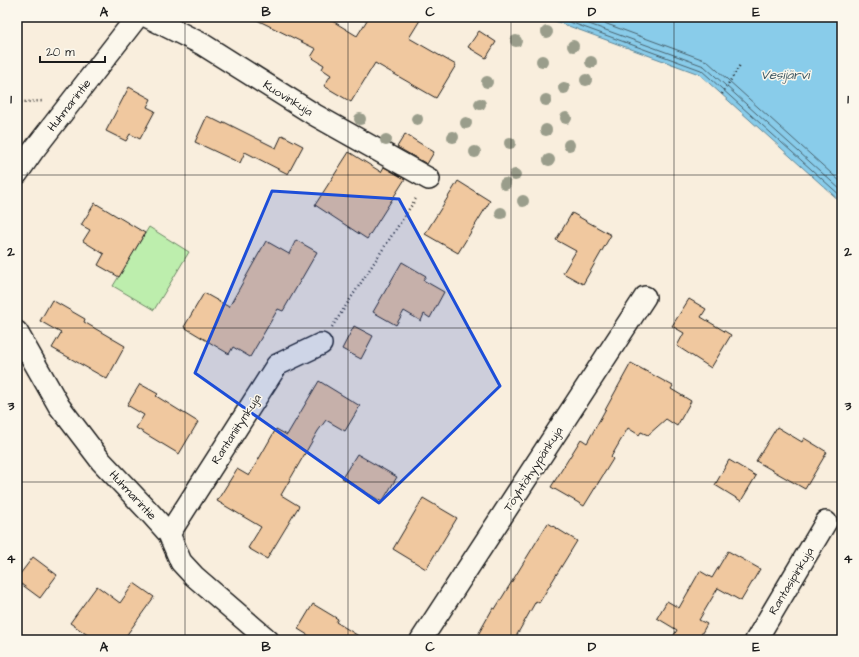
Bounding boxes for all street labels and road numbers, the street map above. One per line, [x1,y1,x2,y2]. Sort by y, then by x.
street label: Huhmarintie [44,75,96,135]
street label: Kuovinkuja [260,76,316,120]
street label: Rantaniitynkuja [207,391,266,468]
street label: Töyhtöhyypänkuja [500,424,568,516]
street label: Huhmarintie [105,467,160,524]
street label: Rantasipinkuja [765,544,818,618]

